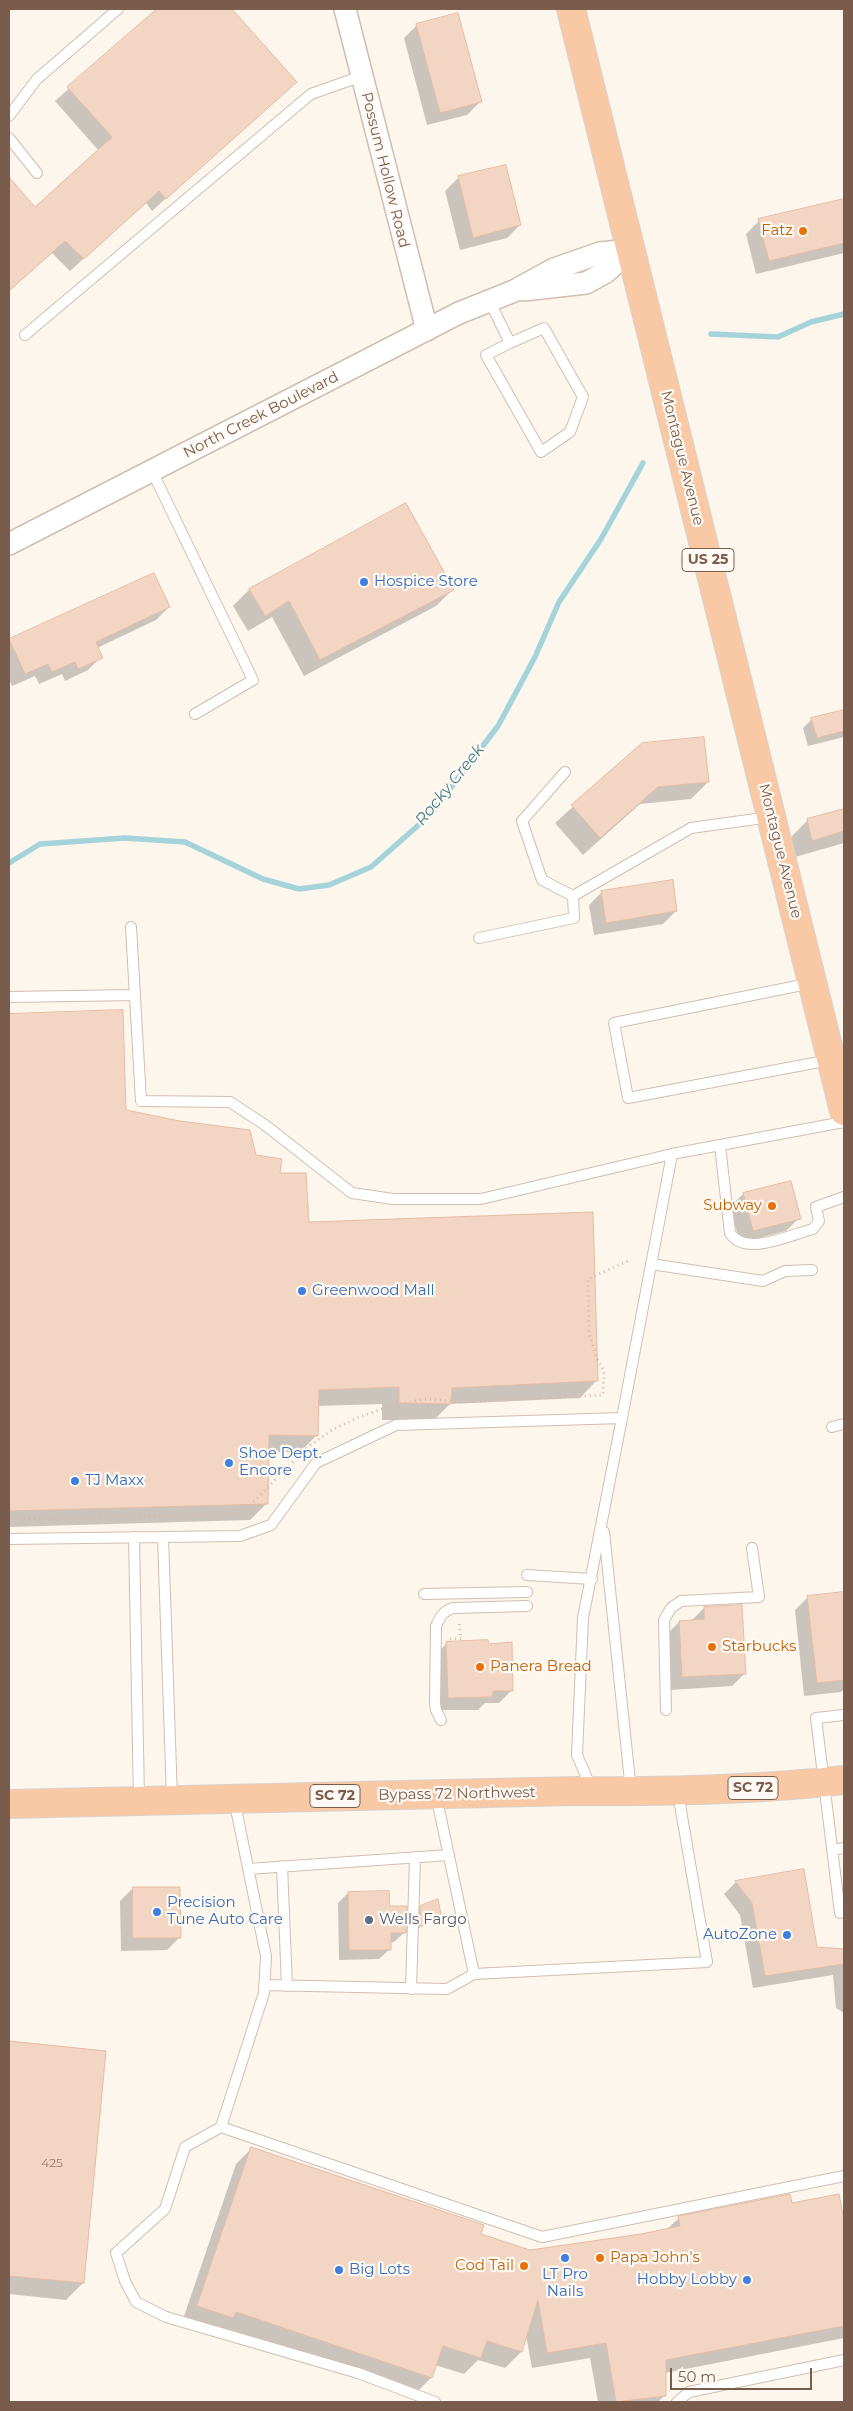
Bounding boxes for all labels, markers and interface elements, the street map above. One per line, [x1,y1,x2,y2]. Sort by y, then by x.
street label: Possum Hollow Road [357,90,413,250]
place label: Fatz [761,222,793,240]
marker: Fatz [797,225,809,237]
street label: North Creek Boulevard [180,368,342,462]
street label: Montague Avenue [657,389,707,527]
road number: US 25 [682,548,734,572]
place label: Hospice Store [374,573,478,591]
marker: Hospice Store [358,576,370,588]
water label: Rocky Creek [411,740,489,830]
street label: Montague Avenue [755,782,805,920]
place label: Subway [703,1197,762,1215]
marker: Subway [766,1200,778,1212]
place label: Greenwood Mall [312,1282,435,1300]
marker: Greenwood Mall [296,1285,308,1297]
place label: Shoe Dept. Encore [239,1445,322,1480]
marker: Shoe Dept. Encore [223,1457,235,1469]
place label: TJ Maxx [85,1472,144,1490]
marker: TJ Maxx [69,1475,81,1487]
place label: Starbucks [722,1638,796,1656]
marker: Starbucks [706,1641,718,1653]
place label: Panera Bread [490,1658,592,1676]
marker: Panera Bread [474,1661,486,1673]
road number: SC 72 [728,1776,778,1800]
road number: SC 72 [310,1784,360,1808]
street label: Bypass 72 Northwest [378,1784,536,1804]
place label: Precision Tune Auto Care [167,1894,283,1929]
marker: Precision Tune Auto Care [151,1906,163,1918]
place label: Wells Fargo [379,1911,467,1929]
marker: Wells Fargo [363,1914,375,1926]
place label: AutoZone [703,1926,777,1944]
marker: AutoZone [781,1929,793,1941]
house number: 425 [41,2156,63,2170]
place label: Papa John's [610,2249,700,2267]
marker: LT Pro Nails [559,2252,571,2264]
marker: Papa John's [594,2252,606,2264]
place label: Cod Tail [455,2257,514,2275]
marker: Cod Tail [518,2260,530,2272]
place label: Big Lots [349,2261,410,2279]
marker: Big Lots [333,2264,345,2276]
place label: LT Pro Nails [542,2266,588,2301]
place label: Hobby Lobby [637,2271,737,2289]
marker: Hobby Lobby [741,2274,753,2286]
scale bar [673,2358,816,2390]
text: 50 m [678,2367,716,2386]

